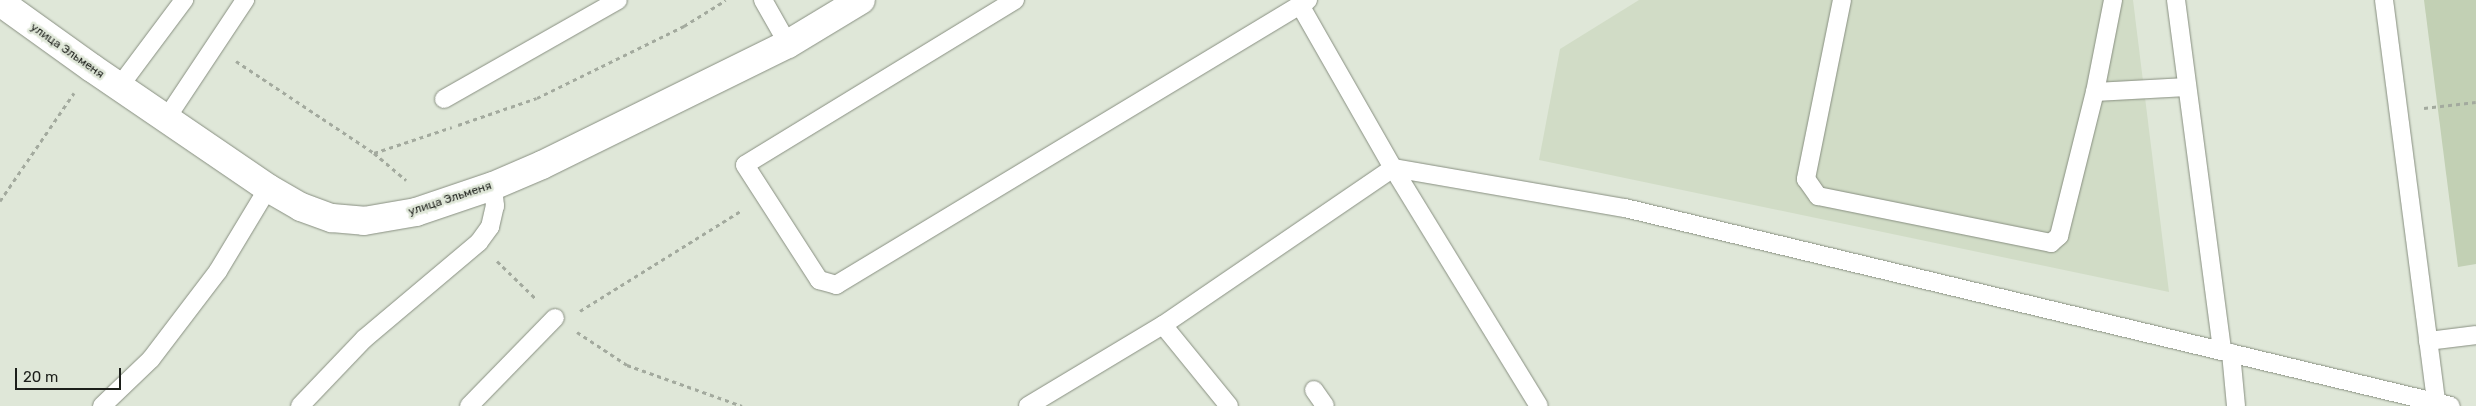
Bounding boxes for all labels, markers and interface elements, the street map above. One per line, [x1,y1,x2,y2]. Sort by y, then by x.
street label: улица Эльменя [27,20,107,82]
street label: улица Эльменя [407,179,493,219]
scale bar [18,358,124,390]
text: 20 m [23,368,58,386]

